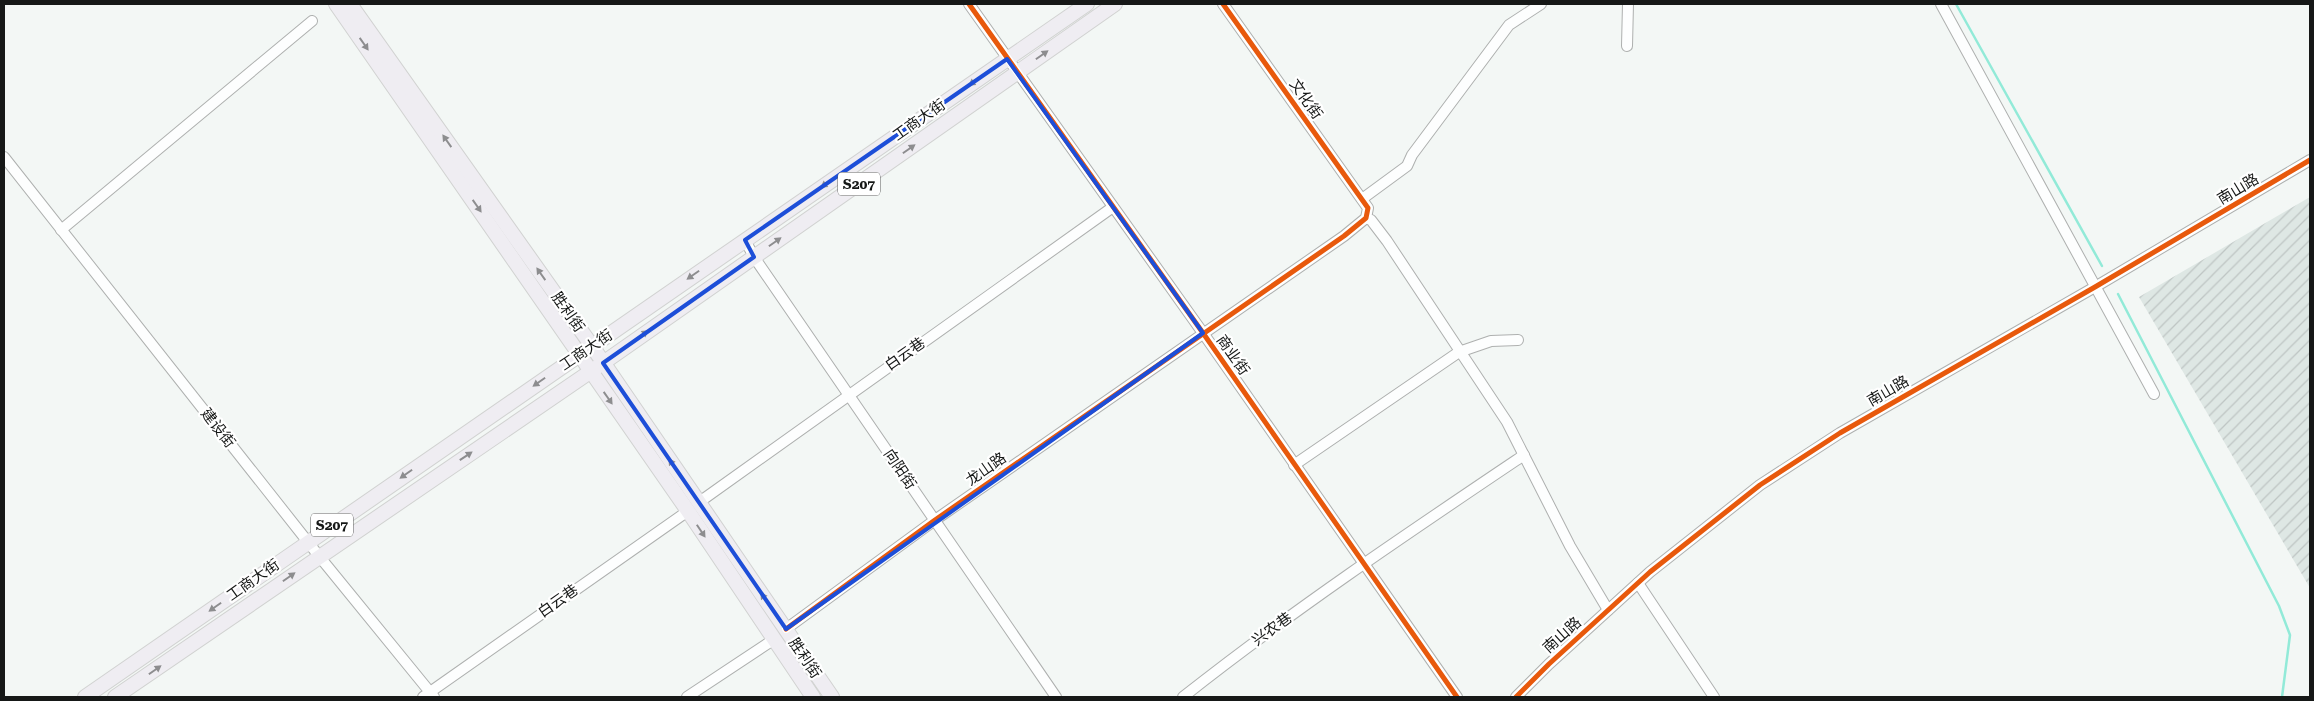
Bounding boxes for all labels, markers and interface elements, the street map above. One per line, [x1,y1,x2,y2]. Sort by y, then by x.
one-way arrow [359,37,369,51]
one-way arrow [1035,51,1048,61]
street label: 文化街 [1286,75,1326,123]
one-way arrow [969,76,982,86]
street label: 工商大街 [889,95,949,145]
one-way arrow [442,134,452,148]
one-way arrow [902,144,915,154]
street label: 南山路 [2214,170,2262,208]
road number: S207 [838,172,880,195]
one-way arrow [820,178,834,188]
one-way arrow [472,199,482,213]
one-way arrow [769,237,782,247]
one-way arrow [536,267,546,281]
one-way arrow [686,270,700,280]
street label: 胜利街 [548,288,588,336]
street label: 工商大街 [556,326,616,374]
one-way arrow [636,330,649,340]
street label: 商业街 [1213,331,1253,379]
street label: 白云巷 [881,334,929,374]
street label: 南山路 [1864,372,1912,410]
one-way arrow [532,377,546,387]
one-way arrow [603,391,613,404]
street label: 建设街 [197,405,239,451]
street label: 向阳街 [880,445,920,493]
street label: 龙山路 [962,449,1010,489]
one-way arrow [460,451,473,461]
one-way arrow [668,459,678,472]
one-way arrow [399,469,412,479]
road number: S207 [311,514,353,536]
one-way arrow [696,525,706,538]
street label: 工商大街 [223,555,283,605]
one-way arrow [282,572,296,582]
street label: 白云巷 [534,581,582,621]
one-way arrow [760,592,770,606]
one-way arrow [208,602,221,612]
street label: 兴农巷 [1249,608,1295,650]
street label: 南山路 [1539,613,1585,657]
street label: 胜利街 [785,634,825,682]
one-way arrow [148,665,162,675]

